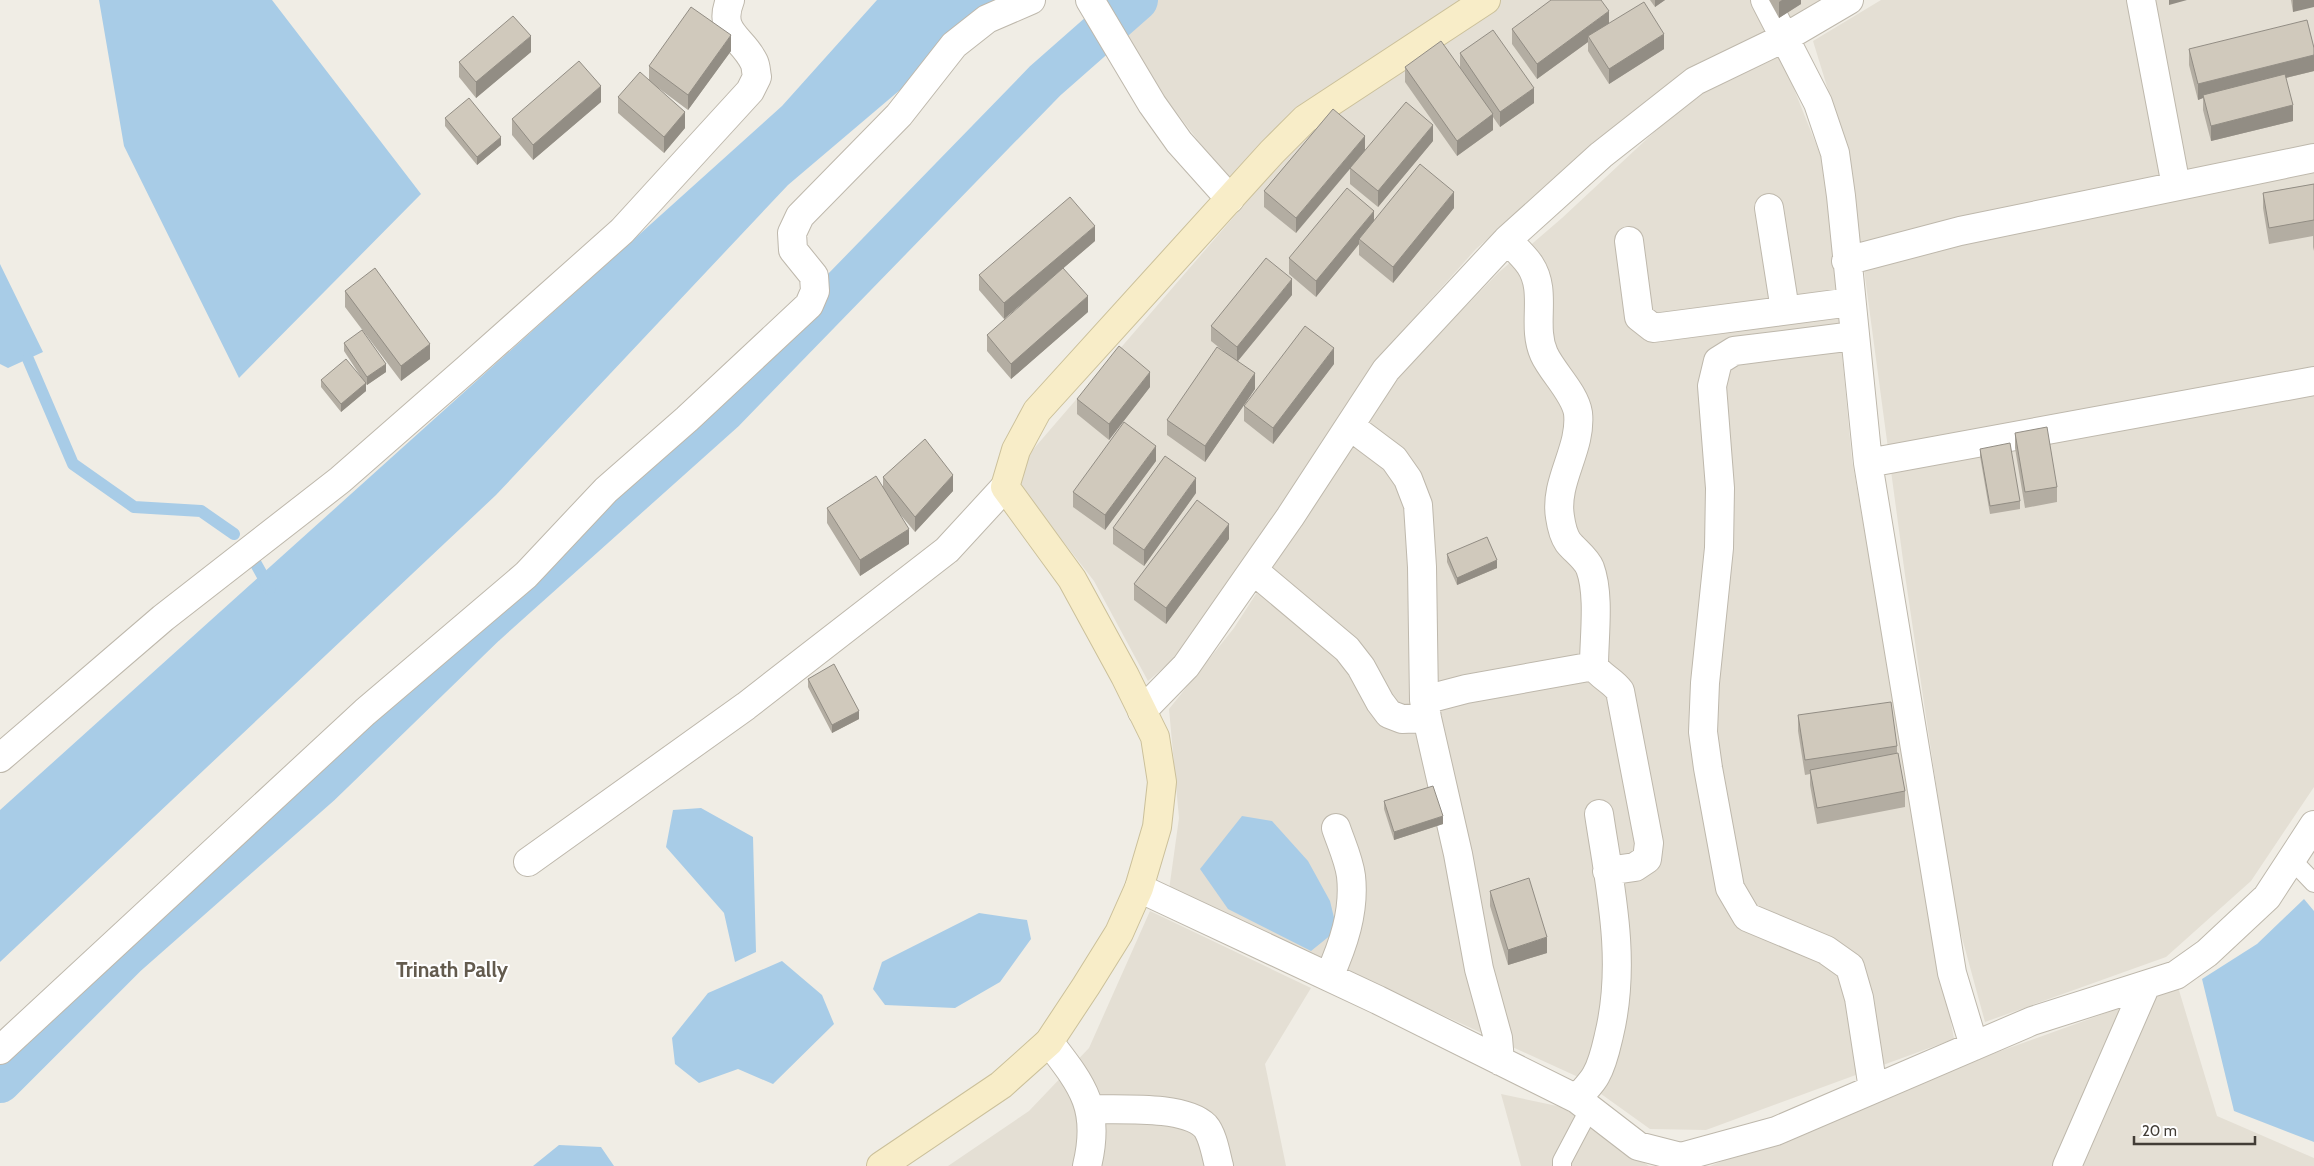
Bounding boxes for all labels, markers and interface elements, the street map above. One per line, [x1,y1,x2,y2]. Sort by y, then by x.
district label: Trinath Pally [396,957,509,982]
scale bar [2134,1114,2255,1146]
text: 20 m [2142,1122,2177,1140]

